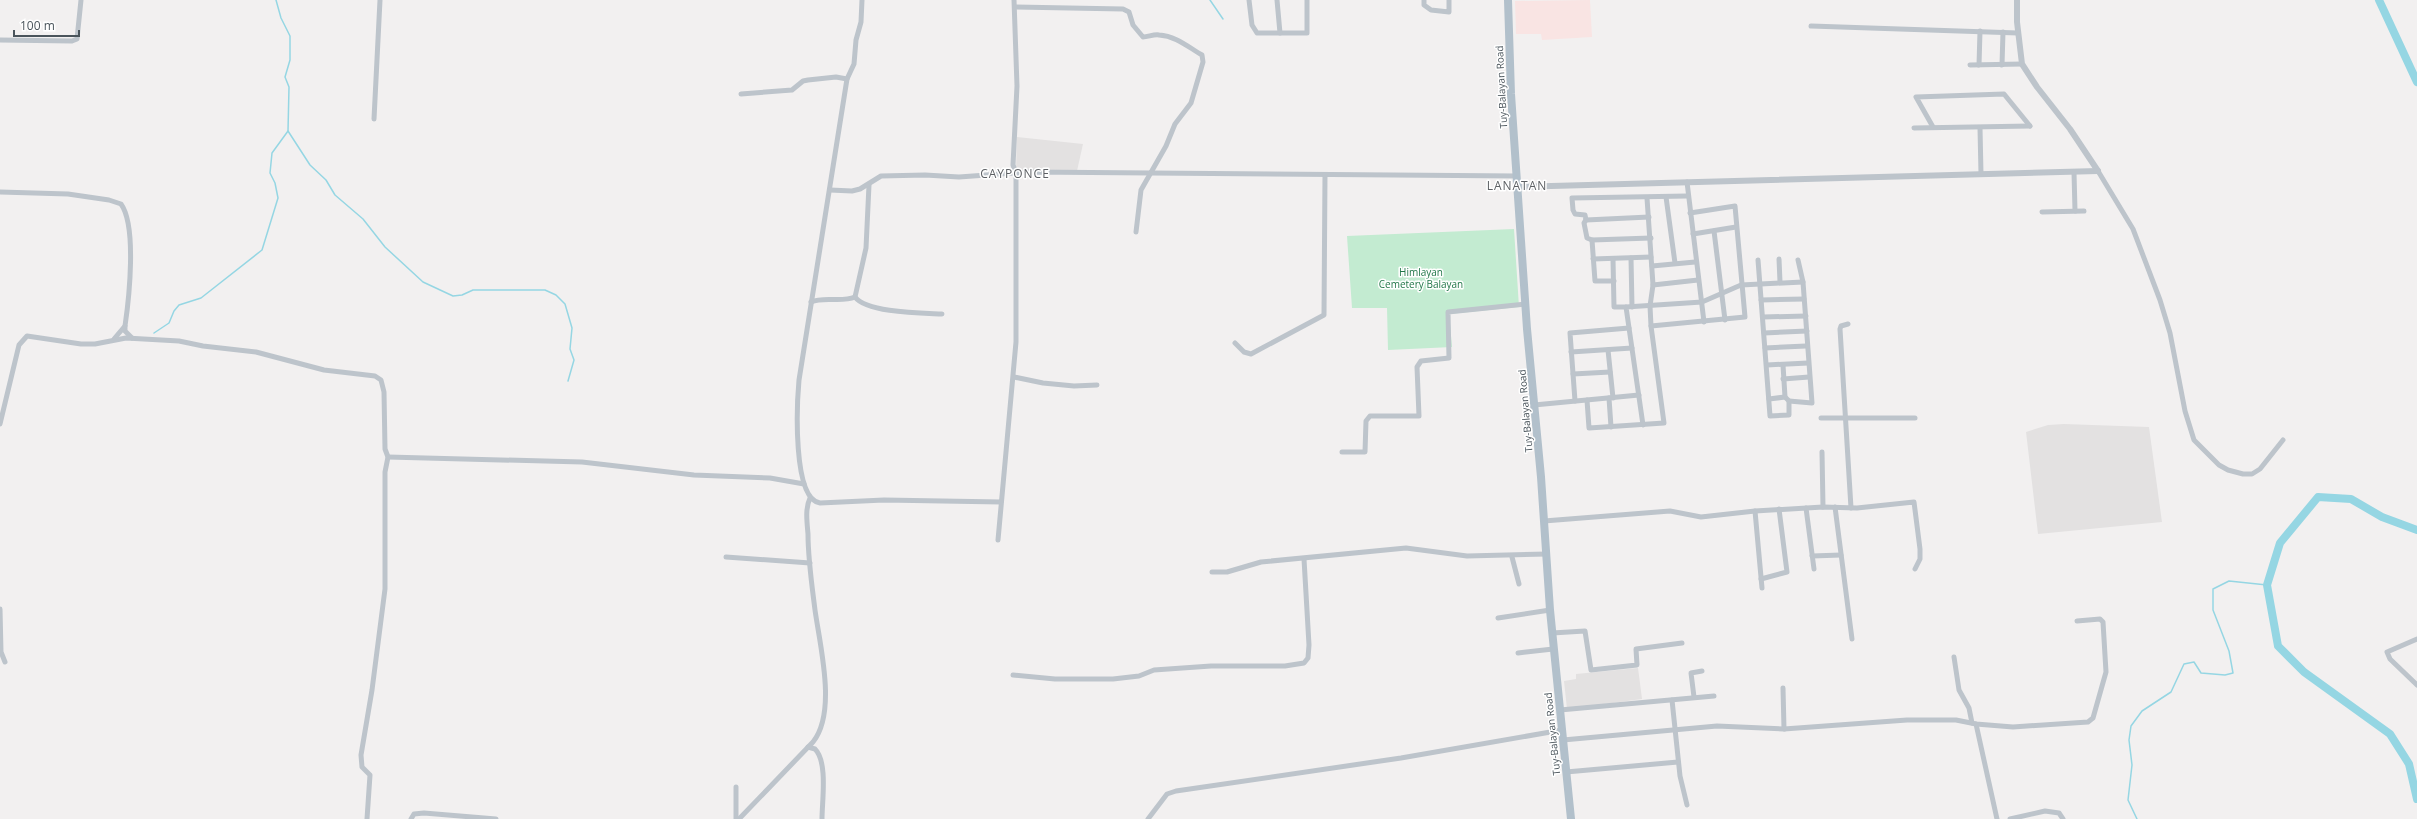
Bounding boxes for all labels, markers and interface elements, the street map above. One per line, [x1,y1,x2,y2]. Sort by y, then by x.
scale bar [14,12,79,38]
text: 100 m [20,17,55,34]
street label: Tuy-Balayan Road [1492,45,1510,129]
district label: CAYPONCE [980,165,1050,182]
district label: LANATAN [1487,177,1547,194]
park label: Himlayan Cemetery Balayan [1379,265,1463,291]
street label: Tuy-Balayan Road [1514,369,1536,453]
street label: Tuy-Balayan Road [1541,692,1563,776]

